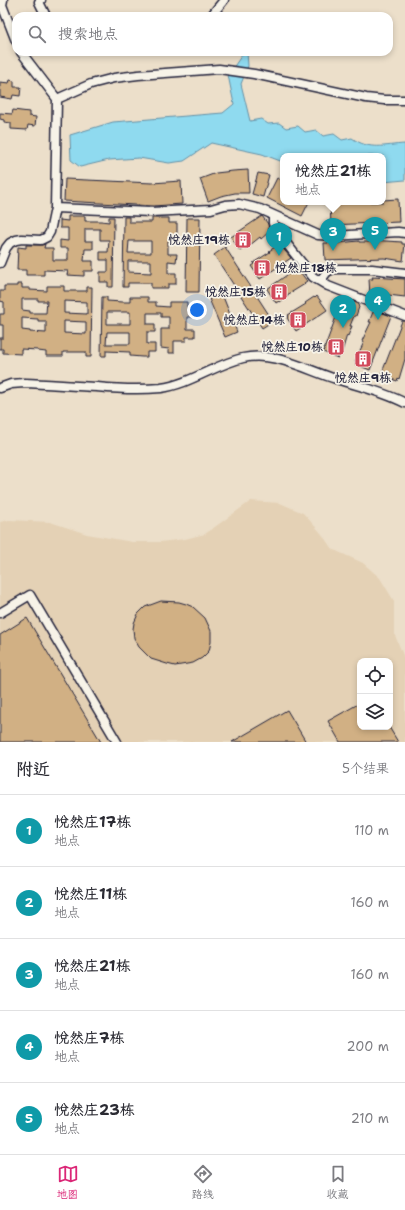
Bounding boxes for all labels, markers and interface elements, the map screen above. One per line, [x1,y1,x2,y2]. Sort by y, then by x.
search box [12,12,393,56]
icon: search [26,23,48,45]
text: 搜索地点 [58,24,118,44]
popup [280,153,386,205]
text: 悦然庄21栋 [295,161,371,181]
text: 地点 [295,181,321,198]
pin: 5 [362,217,388,250]
pin: 3 [320,218,346,251]
pin: 1 [266,223,292,256]
building icon: 悦然庄19栋 [233,230,253,250]
place label: 悦然庄19栋 [168,232,230,248]
building icon: 悦然庄18栋 [252,258,272,278]
place label: 悦然庄18栋 [275,260,337,276]
building icon: 悦然庄15栋 [269,282,289,302]
place label: 悦然庄15栋 [205,284,266,300]
pin: 4 [365,287,391,320]
pin: 2 [330,295,356,328]
your location [187,300,207,320]
building icon: 悦然庄14栋 [288,310,308,330]
place label: 悦然庄14栋 [223,312,285,328]
building icon: 悦然庄10栋 [326,337,346,357]
place label: 悦然庄10栋 [261,339,323,355]
building icon: 悦然庄9栋 [353,349,373,369]
place label: 悦然庄9栋 [335,370,391,386]
map controls [357,658,393,730]
button: locate [357,658,393,694]
button: layers [357,694,393,730]
text: 附近 [16,758,50,780]
text: 5个结果 [342,760,389,777]
text: 悦然庄17栋 [54,812,131,832]
text: 1 [26,822,32,839]
text: 110 m [354,822,389,839]
text: 地点 [54,832,80,849]
text: 悦然庄11栋 [54,884,127,904]
text: 2 [24,894,34,911]
text: 160 m [351,894,389,911]
text: 地点 [54,904,80,921]
text: 悦然庄21栋 [54,956,131,976]
text: 3 [24,966,34,983]
text: 160 m [351,966,389,983]
text: 地点 [54,976,80,993]
text: 悦然庄7栋 [54,1028,125,1048]
text: 4 [24,1038,34,1055]
text: 200 m [347,1038,389,1055]
text: 地点 [54,1048,80,1065]
text: 悦然庄23栋 [54,1100,135,1120]
text: 5 [25,1110,33,1127]
text: 210 m [351,1110,389,1127]
text: 地点 [54,1120,80,1137]
tab: 地图 [57,1163,79,1202]
tab: 路线 [192,1163,214,1202]
tab: 收藏 [327,1163,349,1202]

